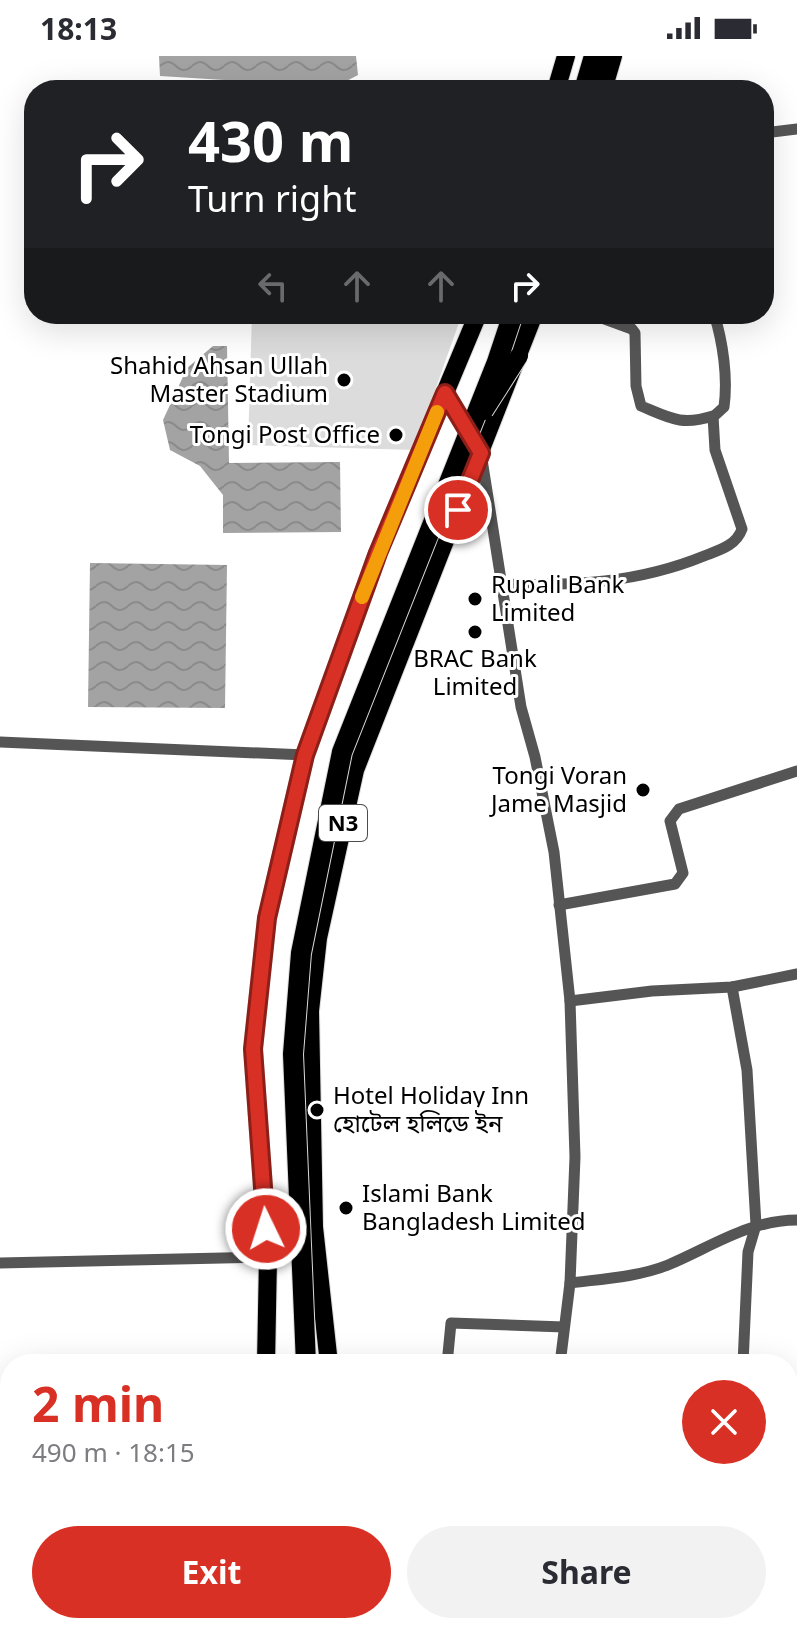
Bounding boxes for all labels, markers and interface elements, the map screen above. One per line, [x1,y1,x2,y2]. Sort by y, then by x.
text: 18:13 [40,8,117,49]
text: 430 m [188,102,353,178]
icon: right [56,112,160,216]
text: Turn right [188,174,356,223]
icon: left [251,264,295,308]
icon: ahead [335,264,379,308]
icon: ahead [419,264,463,308]
icon: right [503,264,547,308]
place label: Shahid Ahsan Ullah Master Stadium [110,348,328,409]
marker: Shahid Ahsan Ullah Master Stadium [335,371,353,389]
place label: Tongi Post Office [190,417,380,450]
marker: Tongi Post Office [387,426,405,444]
pin [424,476,492,544]
icon: arrive [436,488,480,532]
place label: Rupali Bank Limited [491,567,625,628]
marker: Rupali Bank Limited [466,590,484,608]
marker: BRAC Bank Limited [466,623,484,641]
place label: BRAC Bank Limited [413,641,537,702]
place label: Tongi Voran Jame Masjid [489,758,627,819]
marker: Tongi Voran Jame Masjid [634,781,652,799]
road number: N3 [319,805,367,841]
place label: Hotel Holiday Inn হোটেল হলিডে ইন [333,1078,529,1139]
marker: Hotel Holiday Inn হোটেল হলিডে ইন [308,1101,326,1119]
place label: Islami Bank Bangladesh Limited [362,1176,586,1237]
position arrow [224,1187,308,1271]
marker: Islami Bank Bangladesh Limited [337,1199,355,1217]
text: 2 min [32,1371,164,1436]
button: close [682,1380,766,1464]
text: 490 m · 18:15 [32,1434,195,1470]
button: Exit [32,1526,391,1618]
button: Share [407,1526,766,1618]

